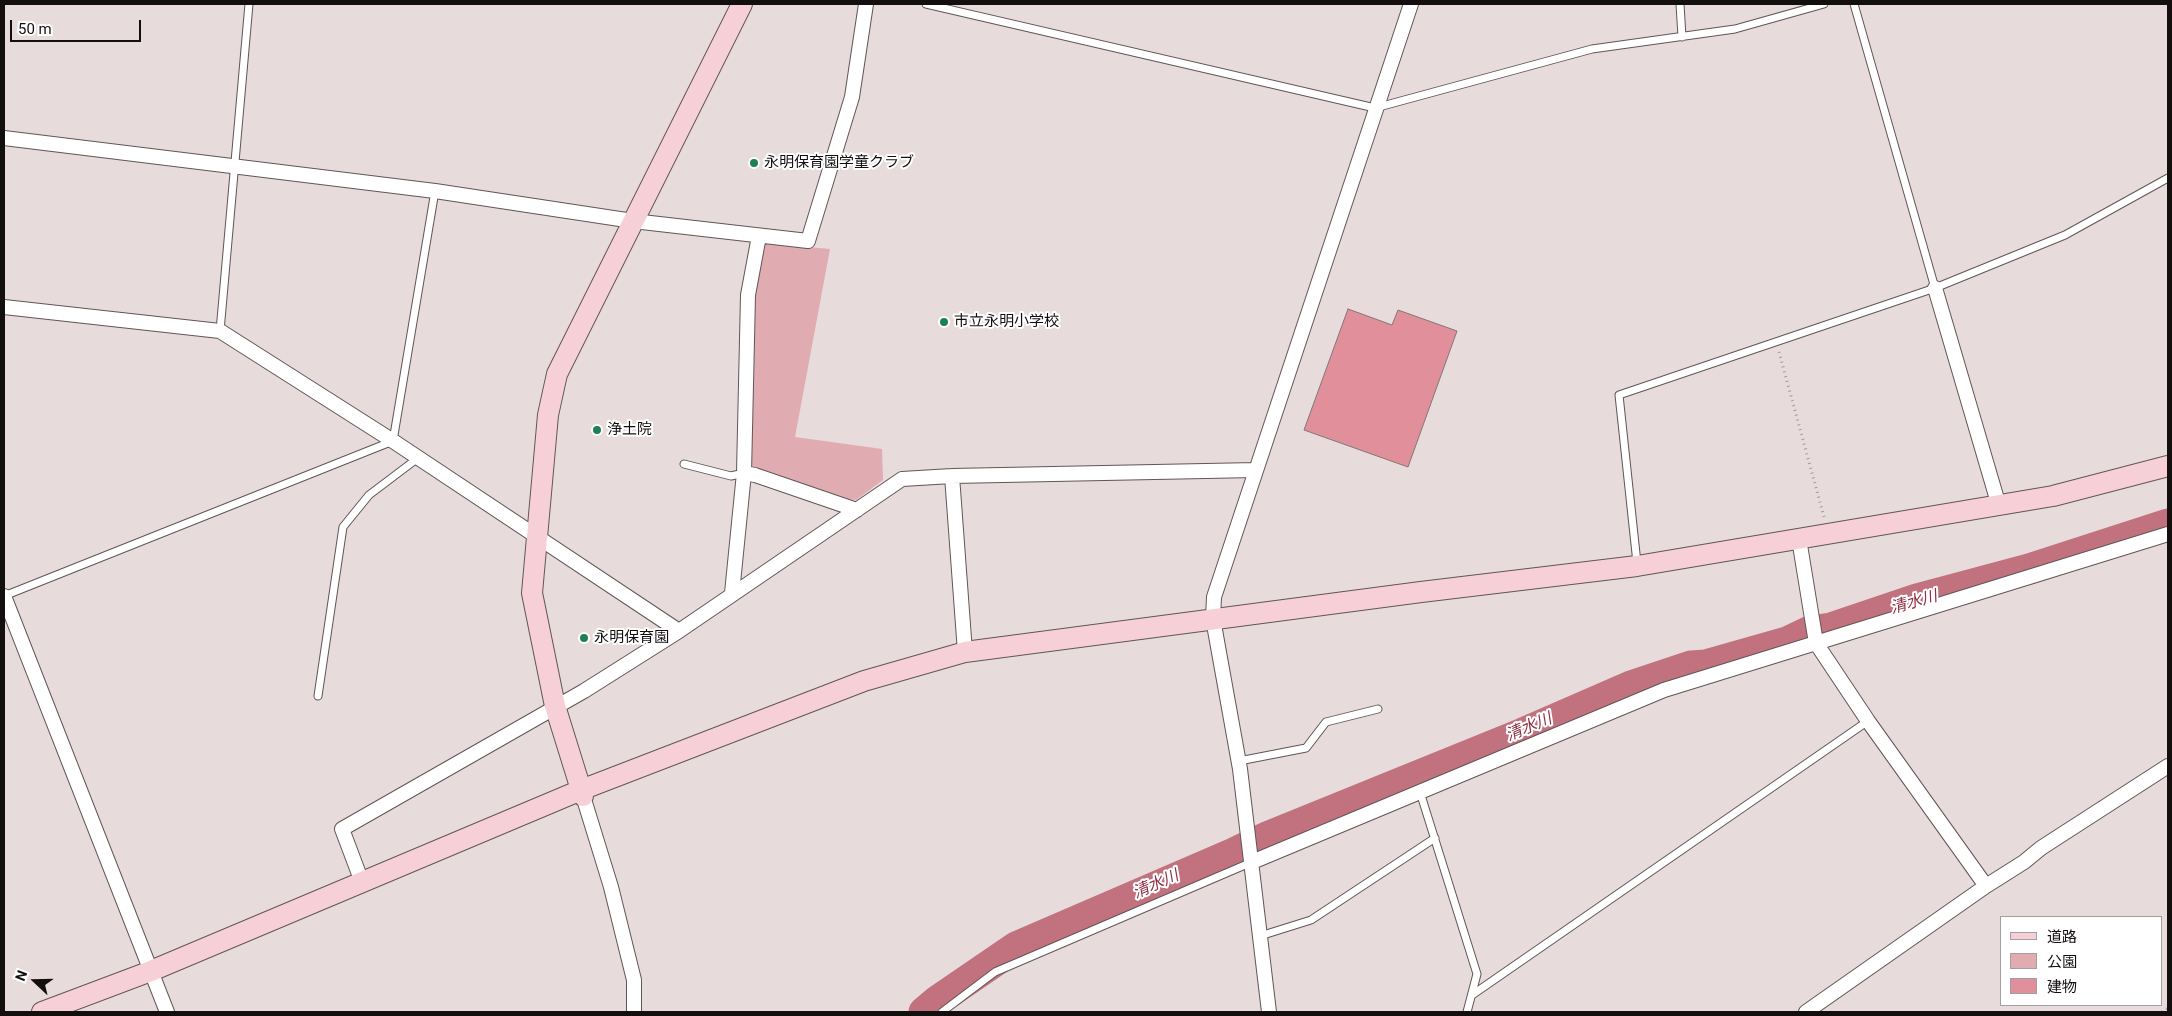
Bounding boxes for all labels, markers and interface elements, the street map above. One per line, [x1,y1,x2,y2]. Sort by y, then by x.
scale bar [12,10,144,42]
text: 50 m [18,20,52,38]
place label: 永明保育園学童クラブ [764,154,914,172]
marker: 永明保育園学童クラブ [748,157,760,169]
place label: 市立永明小学校 [954,313,1059,331]
marker: 市立永明小学校 [938,316,950,328]
place label: 浄土院 [607,421,652,439]
marker: 浄土院 [591,424,603,436]
water label: 清水川 [1888,587,1940,619]
place label: 永明保育園 [594,629,669,647]
marker: 永明保育園 [578,632,590,644]
water label: 清水川 [1503,710,1555,746]
water label: 清水川 [1130,866,1182,904]
legend [2000,916,2162,1006]
text: 道路 [2047,928,2077,946]
text: 公園 [2047,953,2077,971]
north arrow [10,956,60,1006]
text: N [12,968,30,983]
text: 建物 [2047,978,2077,996]

